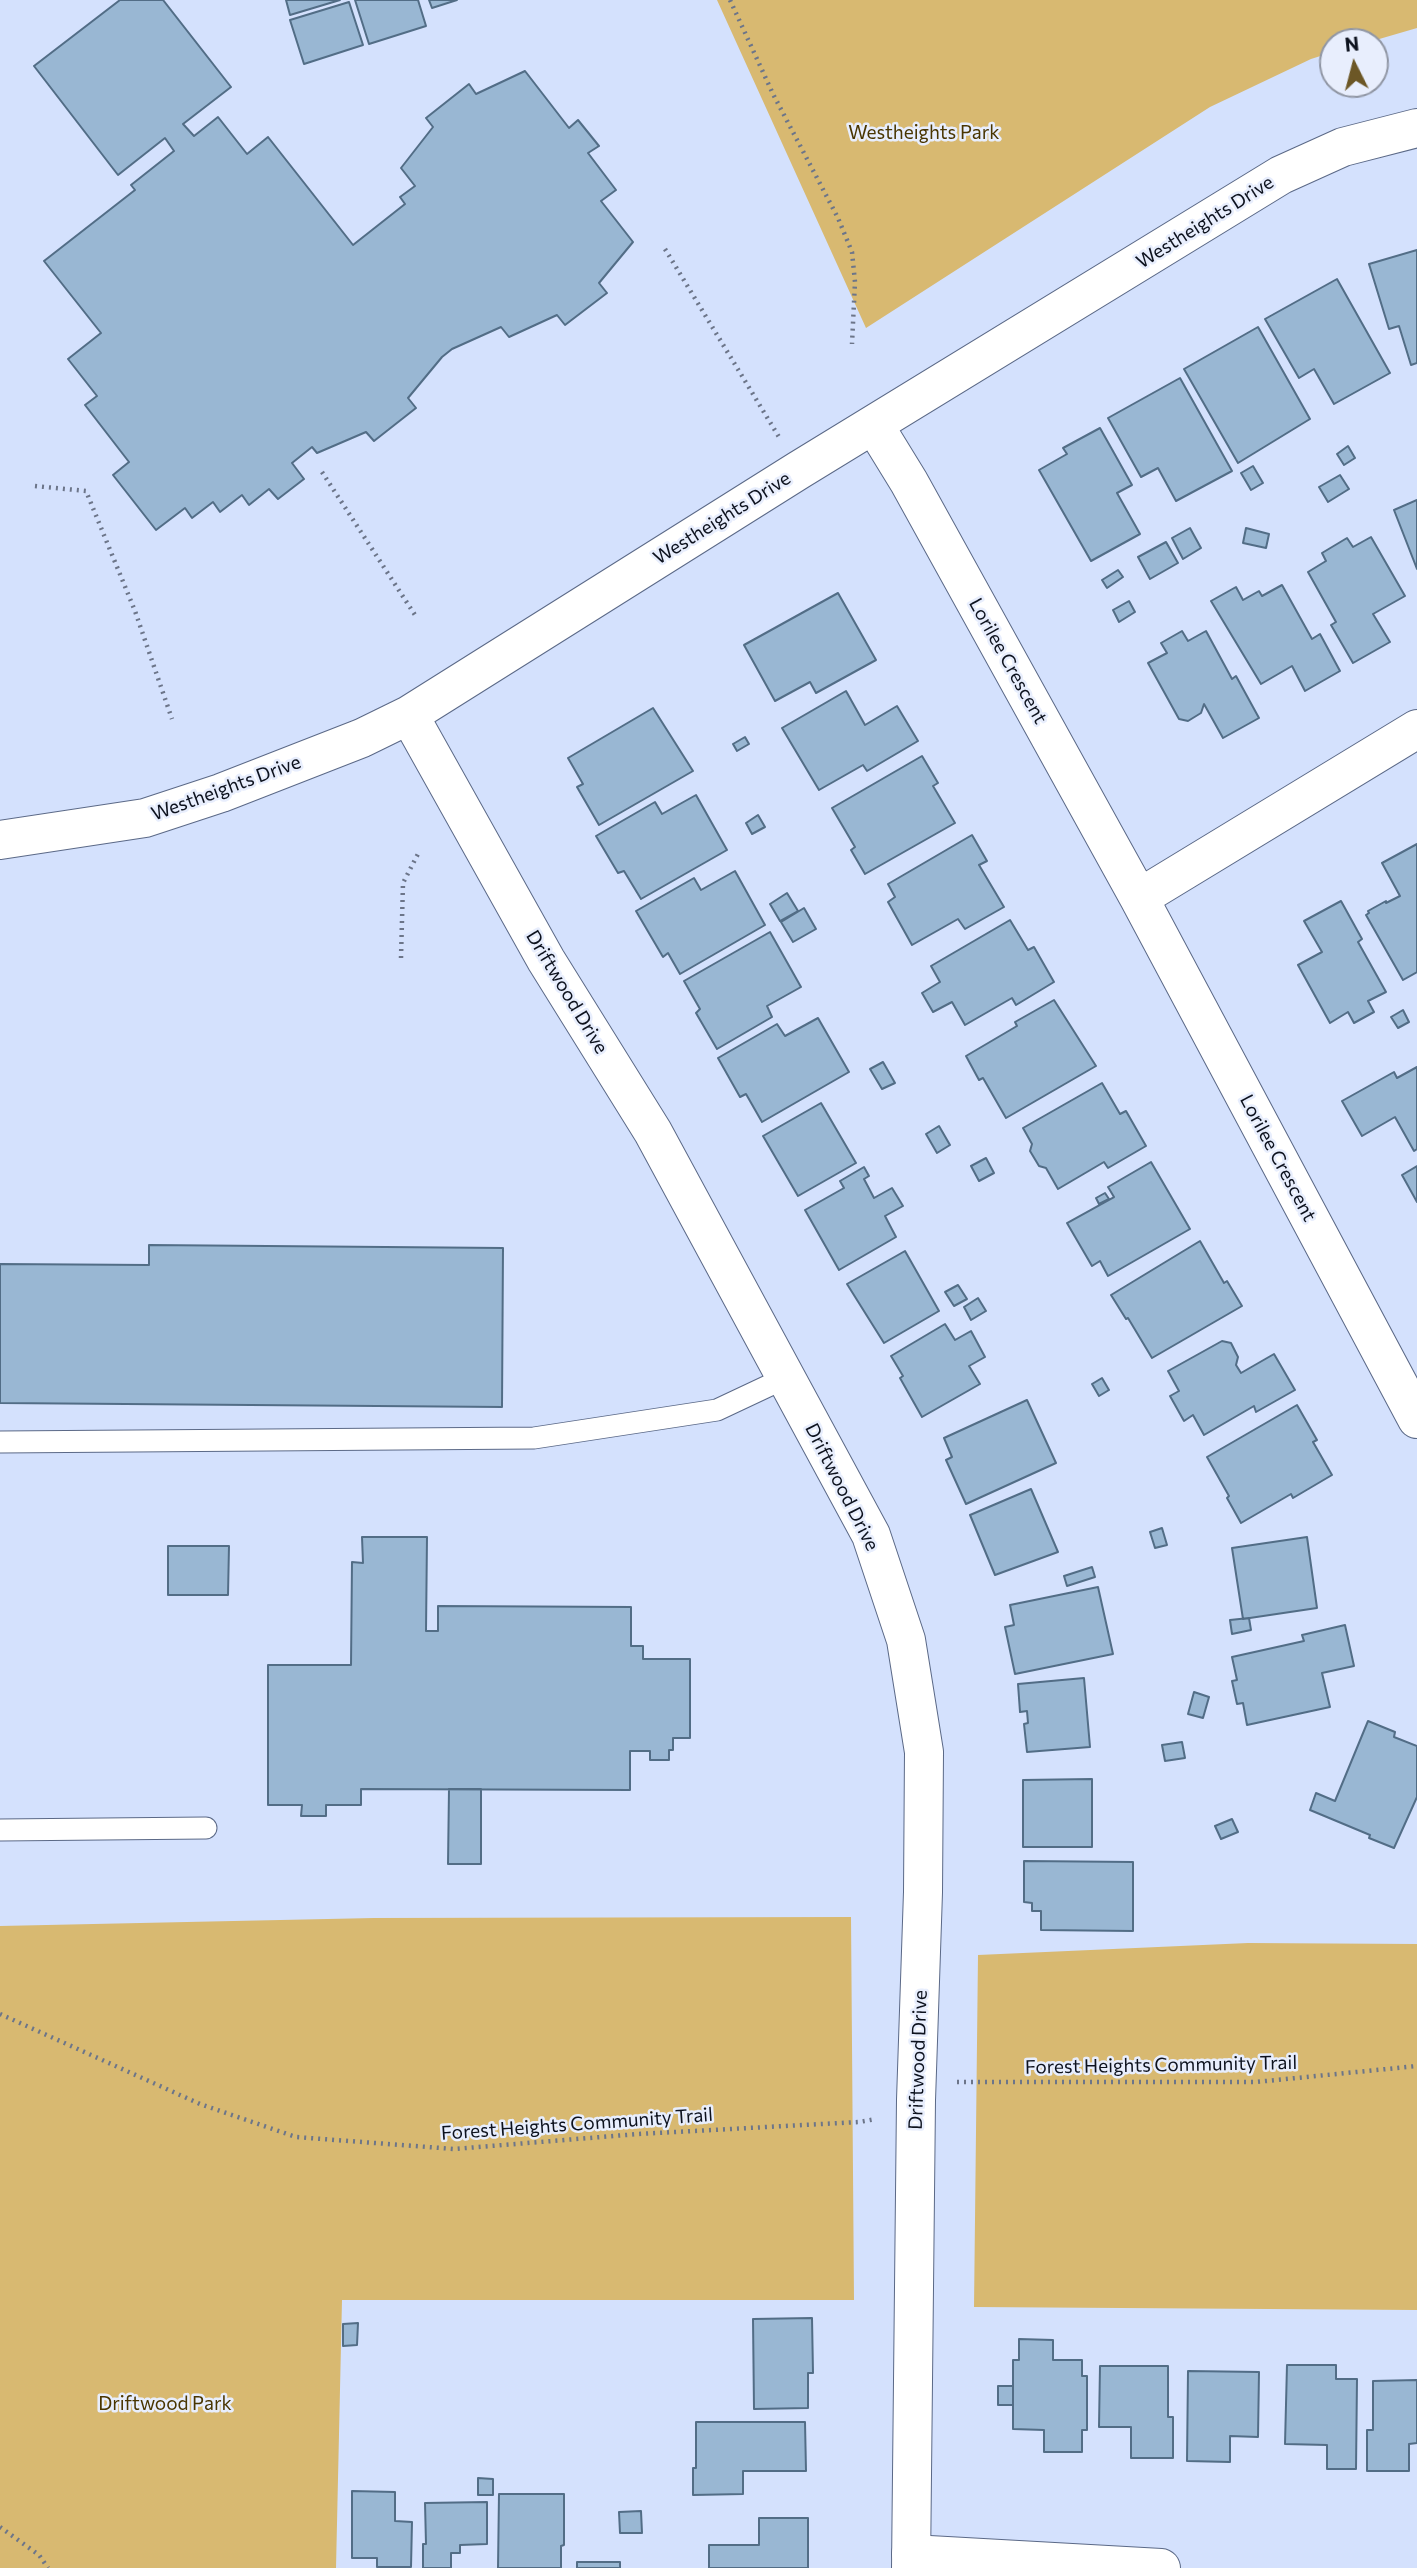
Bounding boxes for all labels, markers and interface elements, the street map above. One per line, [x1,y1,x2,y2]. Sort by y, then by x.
north arrow [1319,28,1389,98]
text: N [1344,31,1360,56]
park label: Westheights Park [848,122,1000,144]
street label: Westheights Drive [1132,171,1278,273]
street label: Westheights Drive [649,467,795,569]
street label: Lorilee Crescent [964,594,1052,728]
street label: Westheights Drive [148,750,304,826]
street label: Driftwood Drive [521,926,613,1058]
street label: Lorilee Crescent [1235,1091,1321,1225]
street label: Driftwood Drive [800,1420,884,1554]
street label: Driftwood Drive [904,1990,932,2130]
street label: Forest Heights Community Trail [1025,2051,1297,2079]
street label: Forest Heights Community Trail [440,2103,714,2145]
park label: Driftwood Park [98,2393,232,2415]

